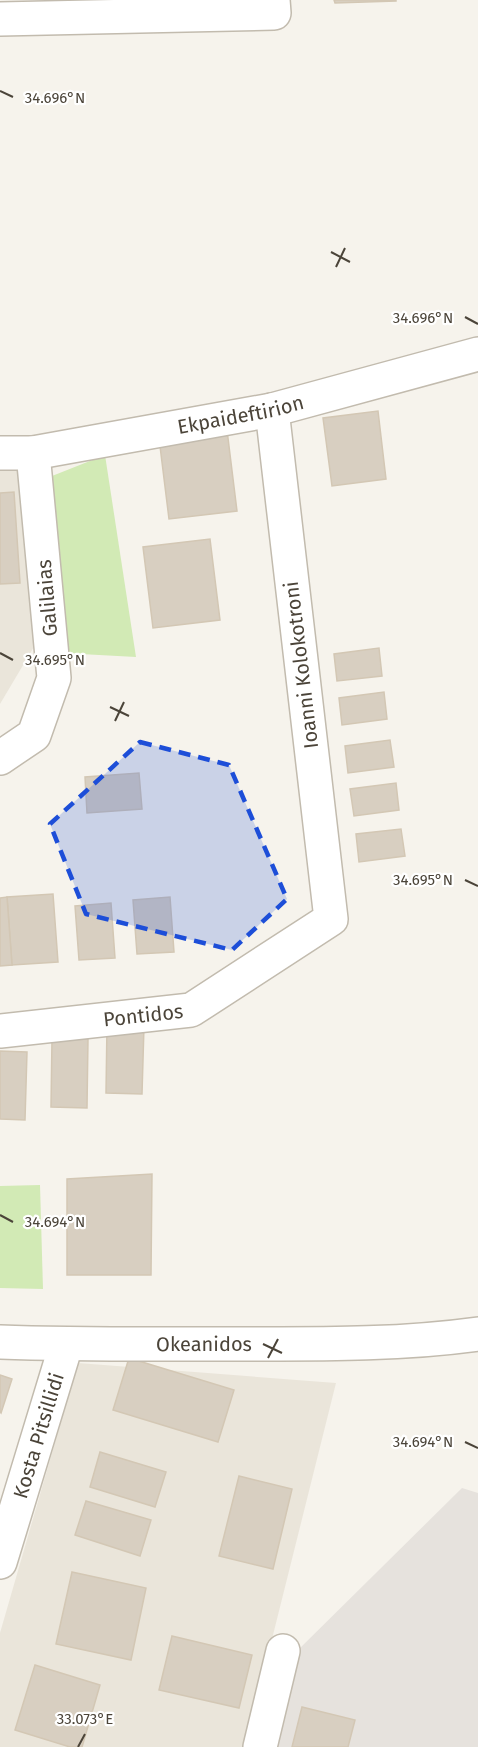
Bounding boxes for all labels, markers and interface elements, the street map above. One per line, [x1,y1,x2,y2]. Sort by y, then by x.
text: 34.696°N [25,89,85,107]
text: 34.696°N [393,309,453,327]
street label: Ekpaideftirion [175,390,306,439]
street label: Galilaias [32,559,62,637]
street label: Ioanni Kolokotroni [279,580,323,750]
text: 34.695°N [25,651,85,669]
text: 34.695°N [393,871,453,889]
street label: Pontidos [102,999,184,1032]
text: 34.694°N [25,1213,85,1231]
street label: Okeanidos [156,1332,252,1356]
street label: Kosta Pitsillidi [8,1370,69,1502]
text: 34.694°N [393,1433,453,1451]
text: 33.073°E [57,1710,113,1728]

